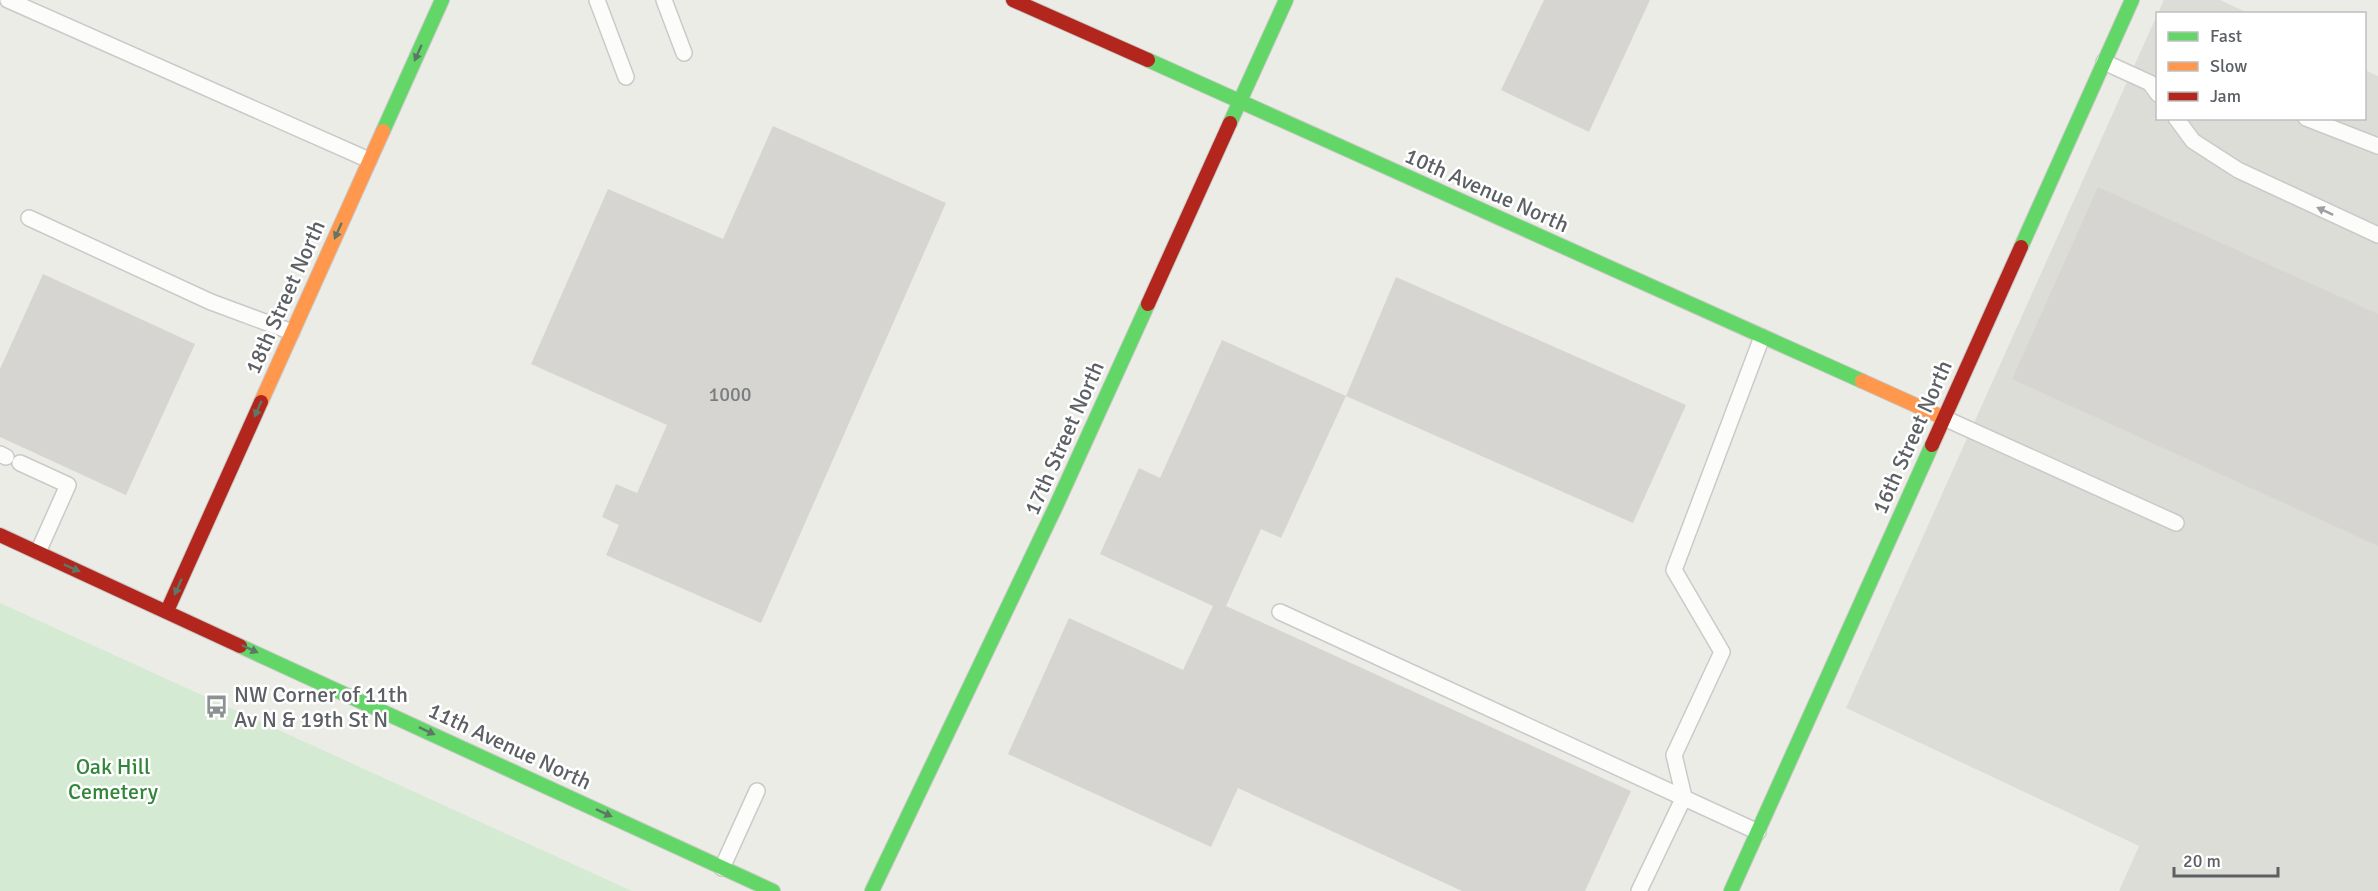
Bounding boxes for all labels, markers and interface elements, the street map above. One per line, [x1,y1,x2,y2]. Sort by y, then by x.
legend [2156,12,2366,120]
text: Fast [2210,25,2242,47]
one-way arrow [413,45,422,62]
text: Slow [2210,55,2247,77]
text: Jam [2210,85,2241,107]
street label: 10th Avenue North [1401,142,1573,238]
one-way arrow [2316,207,2333,216]
street label: 18th Street North [239,216,331,378]
one-way arrow [333,223,342,240]
street label: 16th Street North [1866,356,1958,518]
street label: 17th Street North [1018,357,1110,519]
house number: 1000 [708,382,752,407]
one-way arrow [252,400,262,418]
one-way arrow [64,563,82,573]
one-way arrow [173,578,182,595]
one-way arrow [241,645,258,654]
place label: NW Corner of 11th Av N & 19th St N [234,681,408,733]
bus stop icon: NW Corner of 11th Av N & 19th St N [203,694,229,720]
street label: 11th Avenue North [424,696,596,796]
one-way arrow [418,727,435,736]
park label: Oak Hill Cemetery [68,753,159,805]
one-way arrow [595,808,613,818]
scale bar [2174,840,2278,878]
text: 20 m [2183,850,2221,872]

